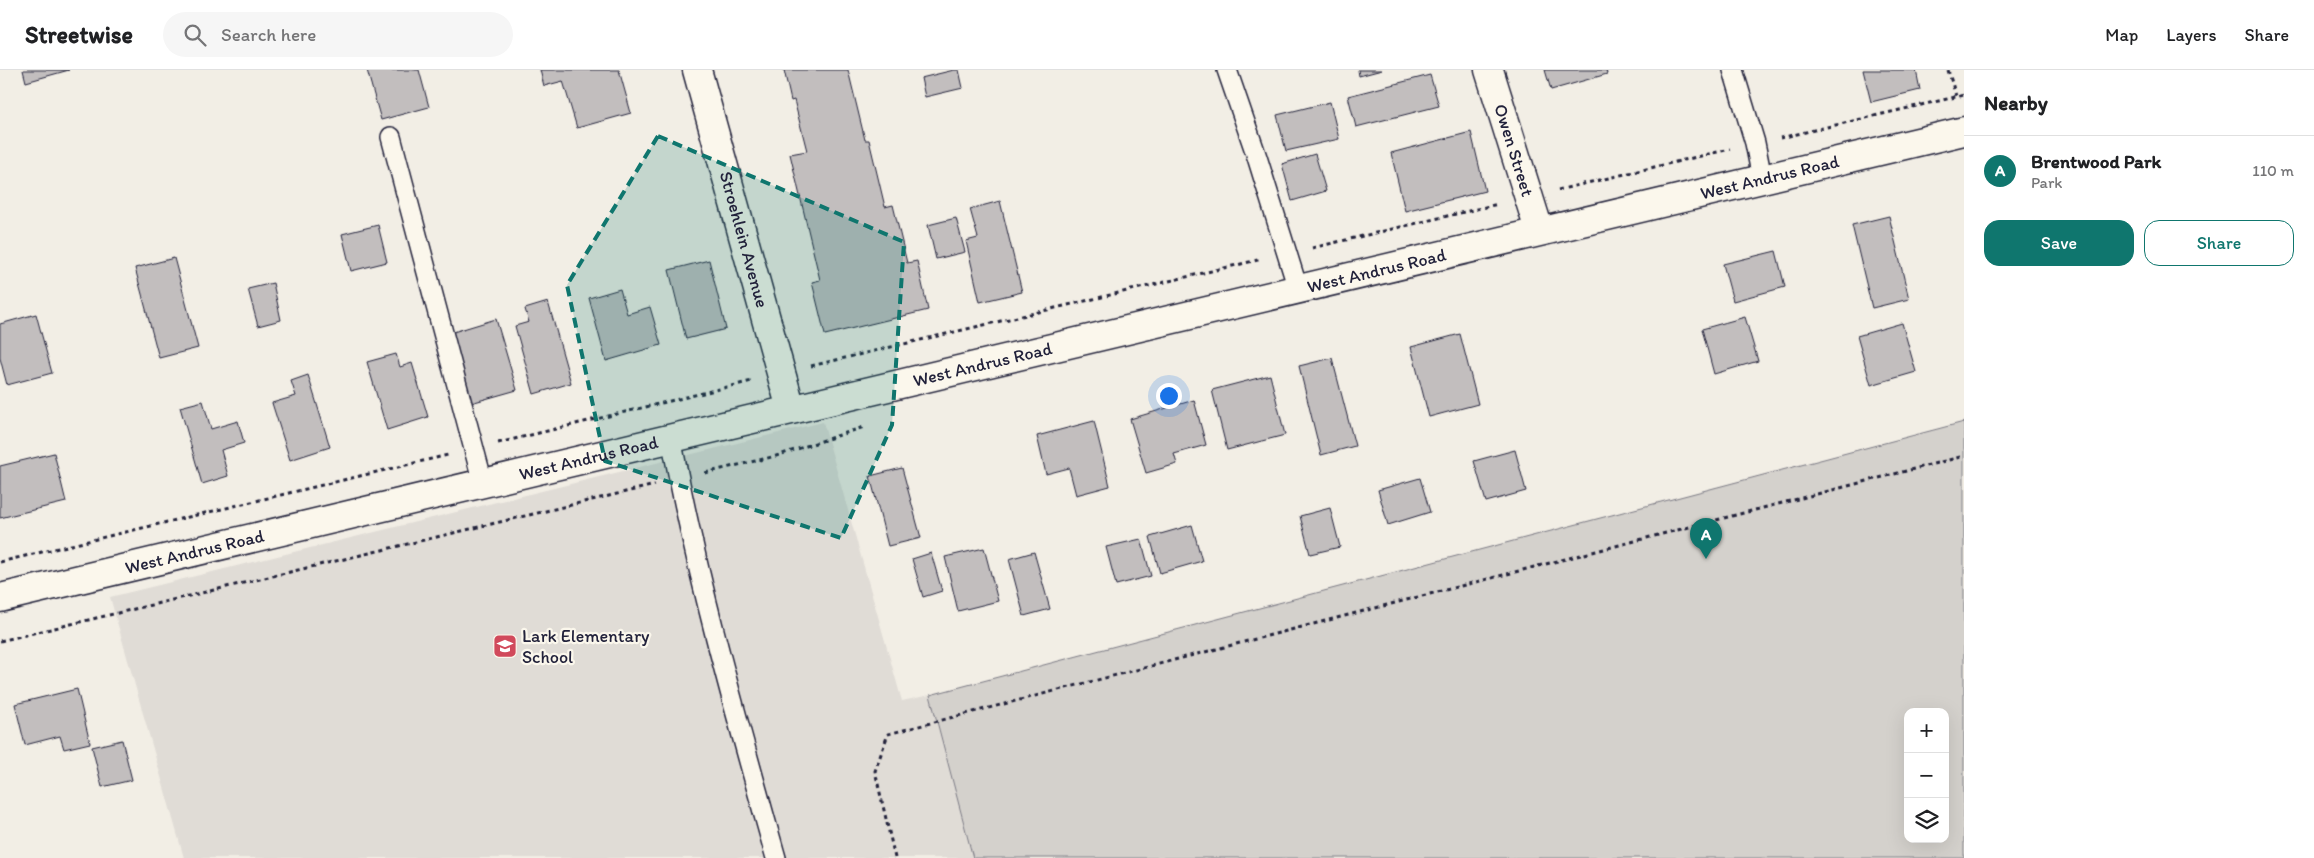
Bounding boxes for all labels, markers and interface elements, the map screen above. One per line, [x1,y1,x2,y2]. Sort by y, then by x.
search box [163,12,513,57]
text: Streetwise [25,20,133,49]
icon: search [181,21,209,49]
text: Search here [221,23,316,46]
text: Map [2105,24,2138,46]
text: Layers [2166,24,2216,46]
text: Share [2244,24,2289,46]
text: Nearby [1984,90,2048,115]
street label: Owen Street [1489,101,1539,199]
street label: West Andrus Road [1698,150,1841,204]
text: Brentwood Park [2031,150,2161,173]
text: A [1995,161,2005,180]
text: 110 m [2252,161,2294,180]
street label: Stroehlein Avenue [715,169,773,310]
text: Park [2031,173,2062,192]
button: Save [1984,220,2134,266]
button: Share [2144,220,2294,266]
street label: West Andrus Road [1305,244,1448,298]
street label: West Andrus Road [911,337,1054,391]
your location [1156,383,1182,409]
street label: West Andrus Road [517,431,660,485]
pin: A [1690,518,1722,559]
street label: West Andrus Road [123,525,266,579]
place label: Lark Elementary School [522,625,650,668]
school or university icon: Lark Elementary School [492,633,518,659]
map controls [1904,708,1949,843]
button: + [1904,708,1949,753]
button: − [1904,753,1949,798]
button: layers [1904,798,1949,843]

